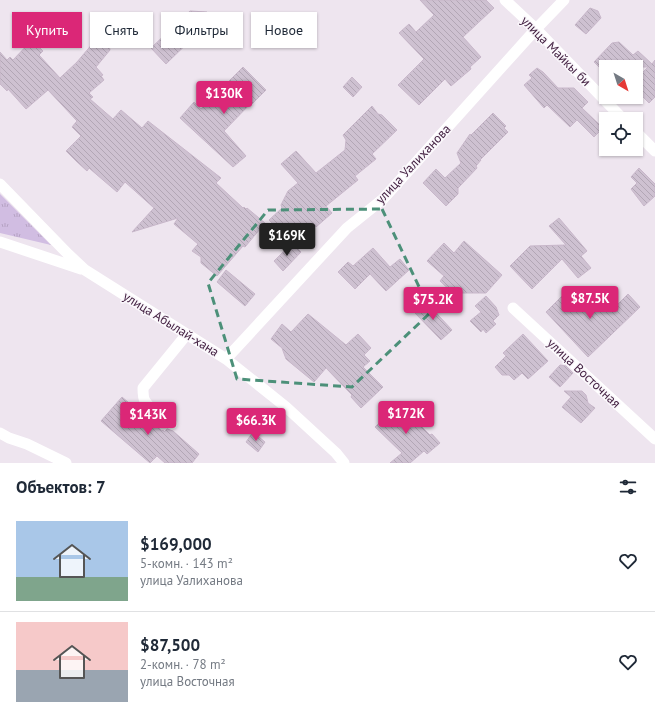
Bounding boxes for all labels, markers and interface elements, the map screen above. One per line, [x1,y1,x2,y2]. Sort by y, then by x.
chip: Купить [12,12,82,48]
chip: Снять [90,12,153,48]
chip: Фильтры [161,12,243,48]
chip: Новое [251,12,317,48]
street label: улица Майкы би [517,12,595,90]
north arrow [599,60,643,104]
map controls [599,60,643,156]
pin: $130K [196,81,252,115]
text: $130K [205,85,243,102]
button: locate [599,112,643,156]
street label: улица Уалиханова [372,121,454,207]
pin: $169K [259,223,315,257]
text: $169K [268,227,306,244]
pin: $87.5K [557,286,623,320]
pin: $75.2K [400,287,466,321]
street label: улица Абылай-хана [120,288,222,360]
text: $87.5K [570,290,610,307]
text: $75.2K [413,291,453,308]
street label: улица Восточная [544,334,624,412]
pin: $172K [378,401,434,435]
pin: $143K [120,402,176,436]
text: $172K [387,405,425,422]
text: $143K [129,406,167,423]
pin: $66.3K [223,408,289,442]
text: $66.3K [236,412,276,429]
text: Объектов: 7 [16,476,106,498]
icon: filters [617,476,639,498]
text: $169,000 [140,533,212,555]
icon: home [48,537,96,585]
icon: heart [617,550,639,572]
text: 5-комн. · 143 m² [140,555,233,572]
text: улица Уалиханова [140,572,243,589]
text: $87,500 [140,634,200,656]
icon: home [48,638,96,686]
icon: heart [617,651,639,673]
text: 2-комн. · 78 m² [140,656,226,673]
text: улица Восточная [140,673,235,690]

